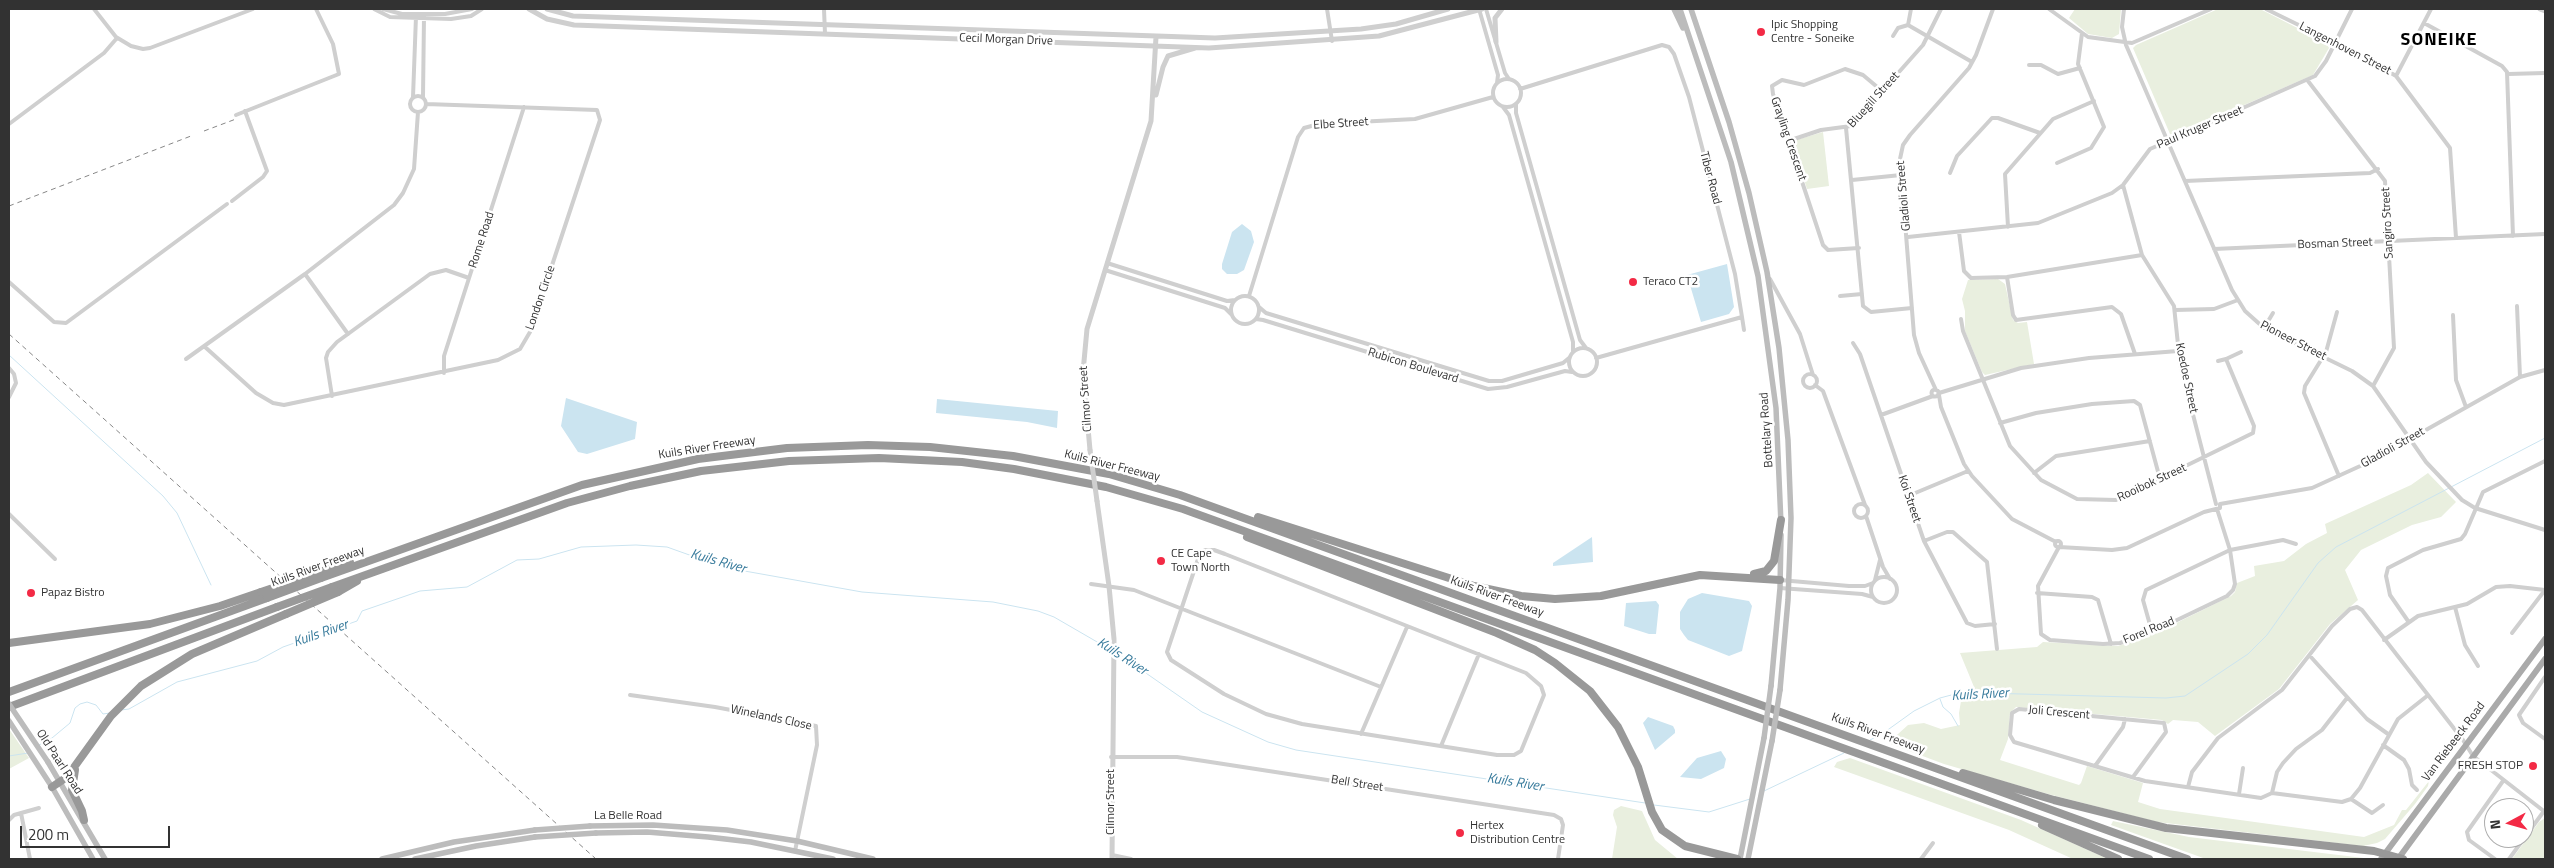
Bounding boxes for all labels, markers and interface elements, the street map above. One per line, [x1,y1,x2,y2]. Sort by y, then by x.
place label: Ipic Shopping Centre - Soneike [1771,18,1854,46]
street label: Langenhoven Street [2297,20,2393,78]
marker: Ipic Shopping Centre - Soneike [1755,26,1767,38]
district label: SONEIKE [2400,30,2478,52]
street label: Cecil Morgan Drive [959,31,1053,49]
street label: Bluegill Street [1845,69,1903,131]
street label: Grayling Crescent [1767,95,1809,183]
street label: Paul Kruger Street [2155,103,2245,153]
street label: Elbe Street [1313,115,1369,133]
street label: Tiber Road [1696,150,1724,206]
street label: Gladioli Street [1894,160,1914,232]
street label: Sangiro Street [2379,187,2397,259]
street label: Rome Road [466,210,498,270]
street label: Bosman Street [2297,235,2373,253]
street label: London Circle [523,264,559,332]
place label: Teraco CT2 [1643,275,1698,289]
marker: Teraco CT2 [1627,276,1639,288]
street label: Pioneer Street [2257,318,2329,364]
street label: Koedoe Street [2172,342,2200,414]
street label: Rubicon Boulevard [1366,345,1460,387]
street label: Cilmor Street [1077,366,1095,432]
street label: Bottelary Road [1757,392,1777,468]
street label: Gladioli Street [2359,425,2427,471]
street label: Kuils River Freeway [657,433,757,463]
street label: Kuils River Freeway [1063,447,1161,485]
street label: Rooibok Street [2115,461,2189,505]
street label: Koi Street [1894,473,1924,525]
street label: Kuils River Freeway [269,543,367,591]
water label: Kuils River [688,546,748,578]
place label: CE Cape Town North [1171,547,1230,575]
marker: CE Cape Town North [1155,555,1167,567]
street label: Kuils River Freeway [1448,573,1546,621]
place label: Papaz Bistro [41,586,105,600]
marker: Papaz Bistro [25,587,37,599]
street label: Forel Road [2121,614,2177,648]
water label: Kuils River [291,617,351,651]
water label: Kuils River [1094,634,1150,680]
water label: Kuils River [1951,685,2009,705]
street label: Van Riebeeck Road [2419,699,2489,785]
street label: Winelands Close [729,702,813,734]
street label: Joli Crescent [2028,703,2090,723]
street label: Kuils River Freeway [1829,710,1927,758]
street label: Old Paarl Road [33,727,85,797]
place label: FRESH STOP [2458,759,2523,773]
marker: FRESH STOP [2527,760,2539,772]
street label: Cilmor Street [1104,769,1118,835]
water label: Kuils River [1486,770,1544,796]
street label: Bell Street [1330,773,1384,795]
north arrow [2484,798,2534,848]
street label: La Belle Road [594,809,662,823]
scale bar [22,816,172,848]
place label: Hertex Distribution Centre [1470,819,1565,847]
text: N [2484,819,2506,830]
text: 200 m [28,823,69,846]
marker: Hertex Distribution Centre [1454,827,1466,839]

